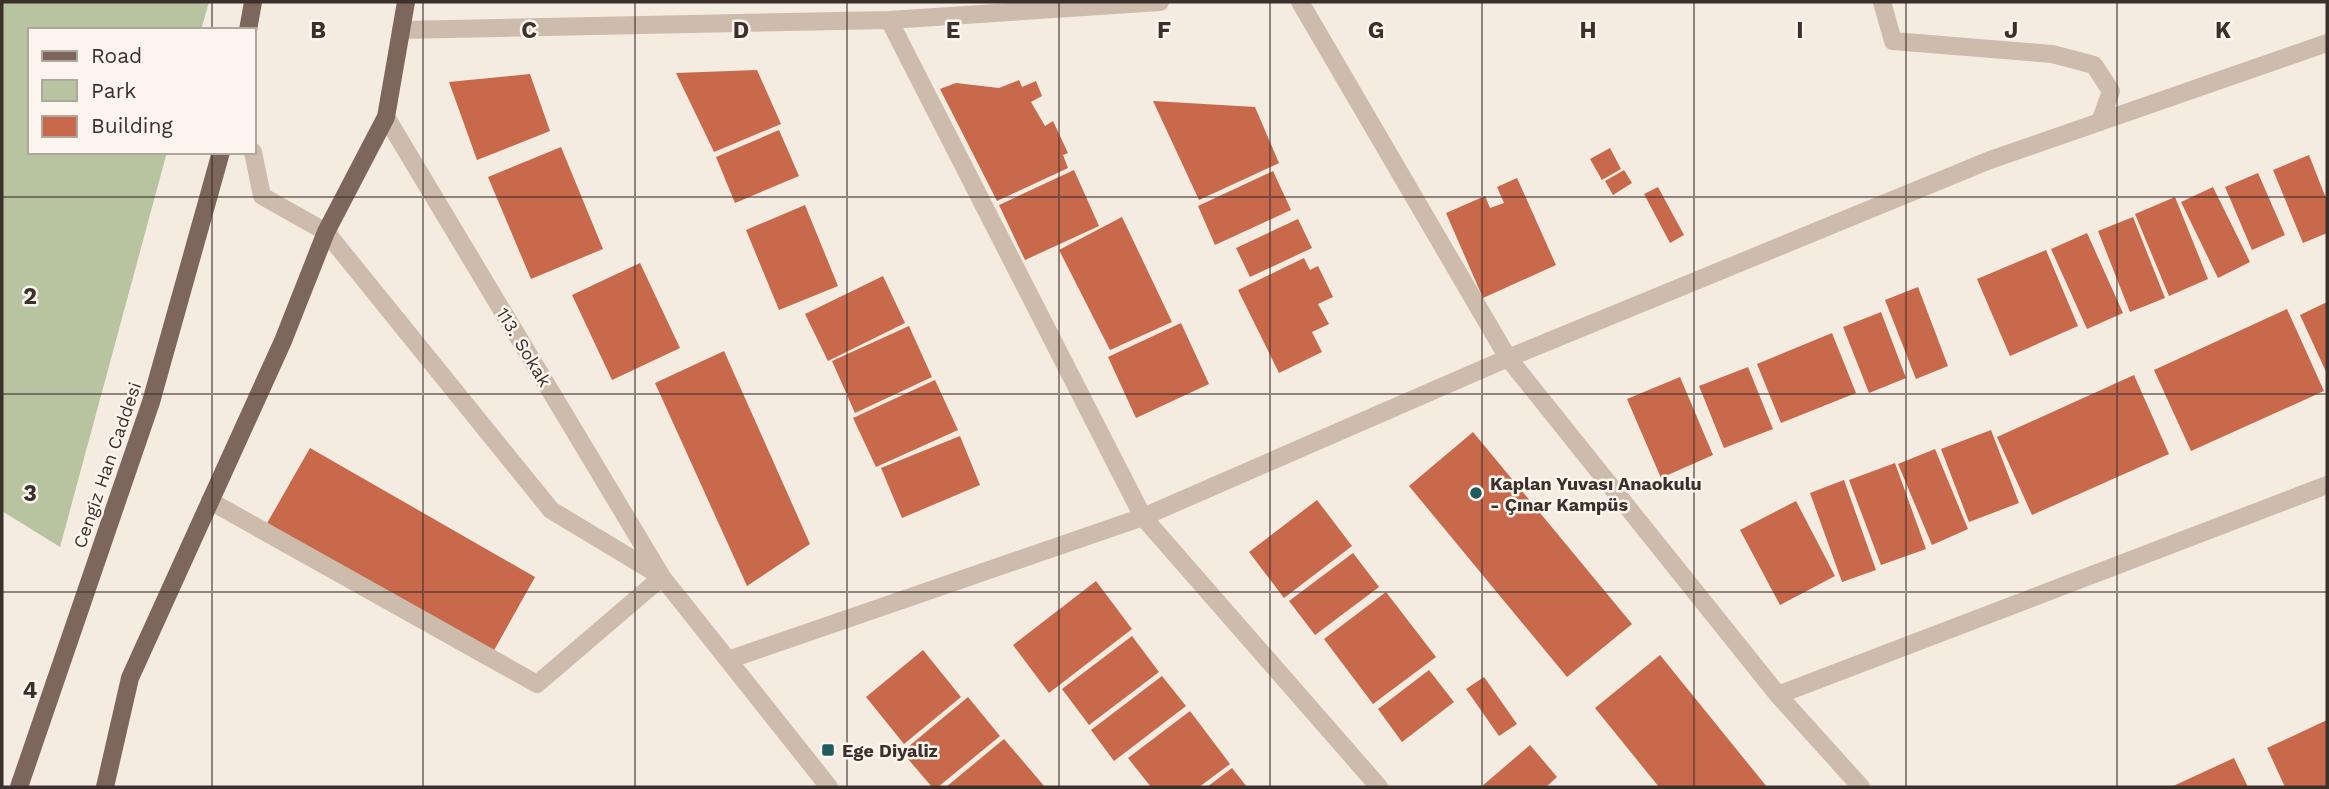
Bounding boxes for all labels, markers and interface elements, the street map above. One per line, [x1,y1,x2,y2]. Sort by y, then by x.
text: B [310,17,326,44]
text: C [521,17,537,44]
text: D [733,17,749,44]
text: E [946,17,960,44]
text: F [1157,17,1171,44]
text: G [1368,17,1384,44]
text: H [1579,17,1597,44]
text: I [1796,17,1804,44]
text: J [2004,17,2018,44]
text: K [2215,17,2231,44]
legend [28,28,256,154]
text: Road [91,43,142,68]
text: Park [91,78,136,103]
text: Building [91,113,173,138]
text: 2 [23,283,37,310]
street label: 113. Sokak [492,304,556,390]
street label: Cengiz Han Caddesi [69,379,145,551]
place label: Kaplan Yuvası Anaokulu - Çınar Kampüs [1490,473,1702,515]
text: 3 [23,480,37,507]
marker: Kaplan Yuvası Anaokulu - Çınar Kampüs [1468,485,1484,501]
text: 4 [23,677,38,704]
place label: Ege Diyaliz [842,740,938,761]
marker: Ege Diyaliz [820,742,836,758]

